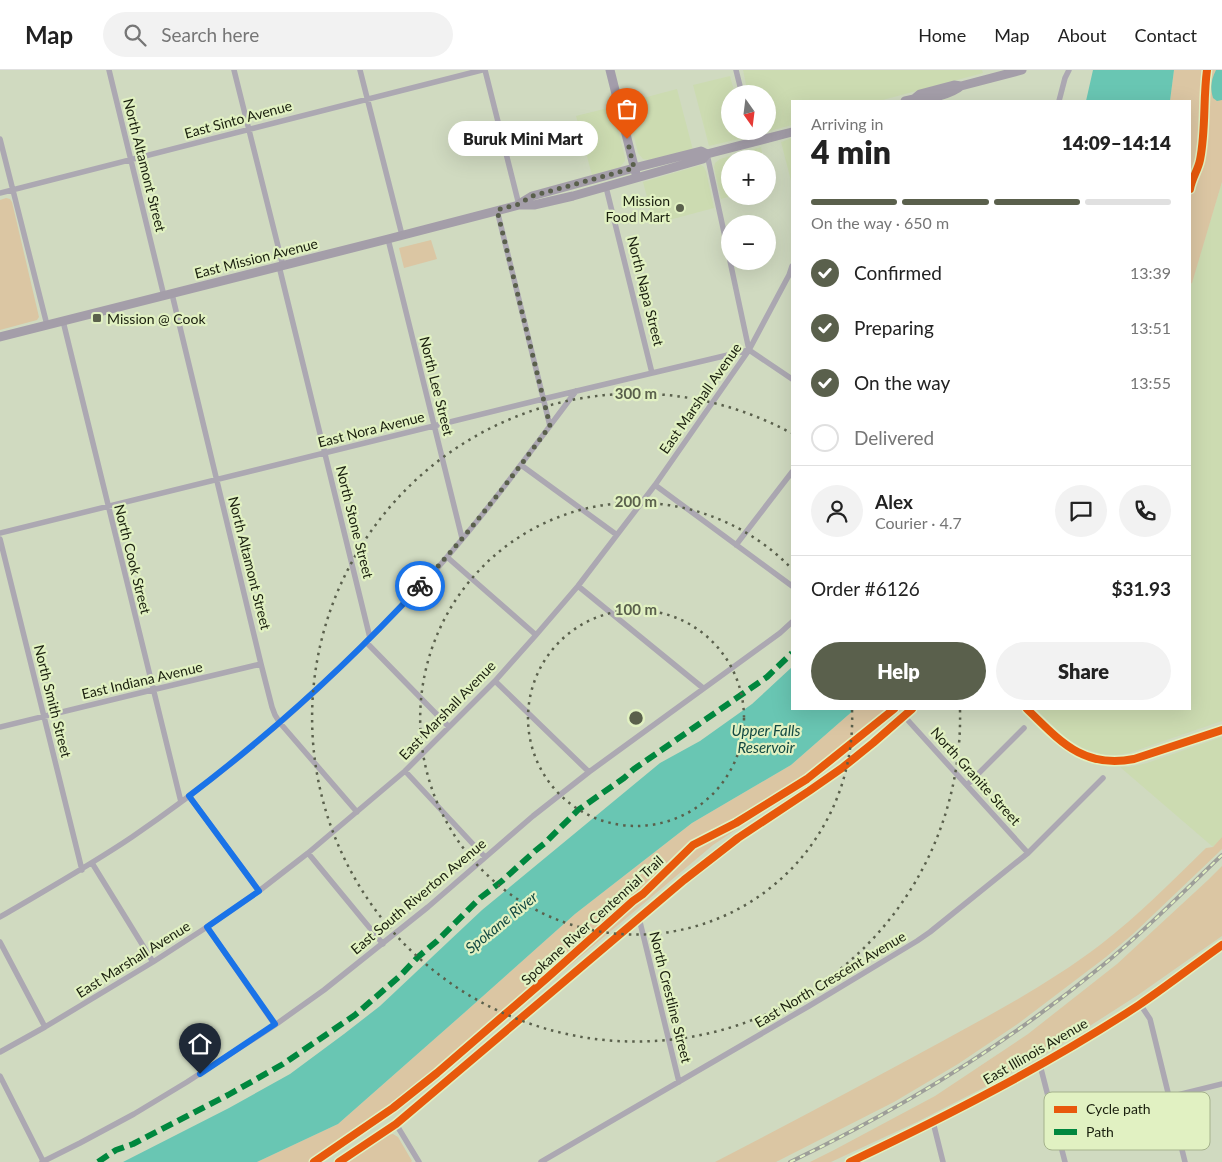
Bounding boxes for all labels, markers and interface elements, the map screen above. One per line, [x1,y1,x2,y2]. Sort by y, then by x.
search box [103,12,453,57]
text: Map [25,20,73,49]
icon: search [121,21,149,49]
text: Search here [161,23,259,46]
text: Home [918,24,966,46]
text: Map [994,24,1030,46]
text: About [1058,24,1107,46]
text: Contact [1135,24,1197,46]
north arrow [721,85,776,140]
map controls [721,85,776,270]
pin [606,88,648,139]
icon: bag [613,95,641,123]
street label: East Sinto Avenue [182,96,294,142]
street label: North Altamont Street [120,97,170,233]
text: Arriving in [811,114,884,133]
callout: Buruk Mini Mart [447,122,597,156]
text: Buruk Mini Mart [463,129,583,148]
text: 14:09–14:14 [1062,131,1171,154]
text: 4 min [811,132,891,171]
button: + [721,150,776,205]
place label: Mission Food Mart [606,192,670,225]
marker: Mission Food Mart [674,202,686,214]
text: On the way · 650 m [811,213,949,232]
button: − [721,215,776,270]
street label: East Mission Avenue [193,234,319,282]
street label: North Napa Street [624,234,668,348]
icon: check [811,259,839,287]
text: Confirmed [854,261,942,284]
text: 13:39 [1130,263,1171,282]
place label: Mission @ Cook [107,310,206,327]
marker: Mission @ Cook [91,312,103,324]
icon: check [811,314,839,342]
text: Preparing [854,316,934,339]
text: 13:51 [1130,318,1171,337]
street label: North Lee Street [416,335,458,437]
street label: East Marshall Avenue [655,339,745,457]
icon: check [811,369,839,397]
text: On the way [854,371,950,394]
text: 13:55 [1130,373,1171,392]
text: 300 m [615,384,657,402]
street label: East Nora Avenue [316,408,426,450]
text: Delivered [854,426,934,449]
street label: North Stone Street [333,464,377,580]
button: person [811,485,863,537]
button: chat [1055,485,1107,537]
button: phone [1119,485,1171,537]
text: Alex [875,490,913,513]
text: 200 m [615,492,657,510]
street label: North Altamont Street [225,495,275,631]
street label: North Cook Street [111,502,155,616]
text: Courier · 4.7 [875,513,962,532]
courier [395,561,445,611]
icon: bike [406,572,434,600]
text: Order #6126 [811,577,920,600]
text: $31.93 [1111,577,1171,600]
text: 100 m [615,600,657,618]
button: Help [811,642,986,700]
button: Share [996,642,1171,700]
street label: North Smith Street [31,643,75,759]
street label: East Marshall Avenue [395,657,499,763]
street label: East Indiana Avenue [80,658,204,702]
centre of rings [627,709,645,727]
water label: Upper Falls Reservoir [732,721,800,756]
street label: North Granite Street [928,724,1024,828]
street label: East South Riverton Avenue [347,835,489,957]
street label: Spokane River Centennial Trail [517,852,667,988]
water label: Spokane River [461,887,541,957]
street label: East Marshall Avenue [73,917,193,1001]
street label: East North Crescent Avenue [751,927,909,1031]
street label: North Crestline Street [646,930,696,1064]
street label: East Illinois Avenue [980,1014,1090,1088]
pin [179,1023,221,1074]
icon: home [186,1030,214,1058]
legend [1044,1092,1210,1150]
text: Cycle path [1086,1100,1151,1117]
text: Path [1086,1123,1114,1140]

